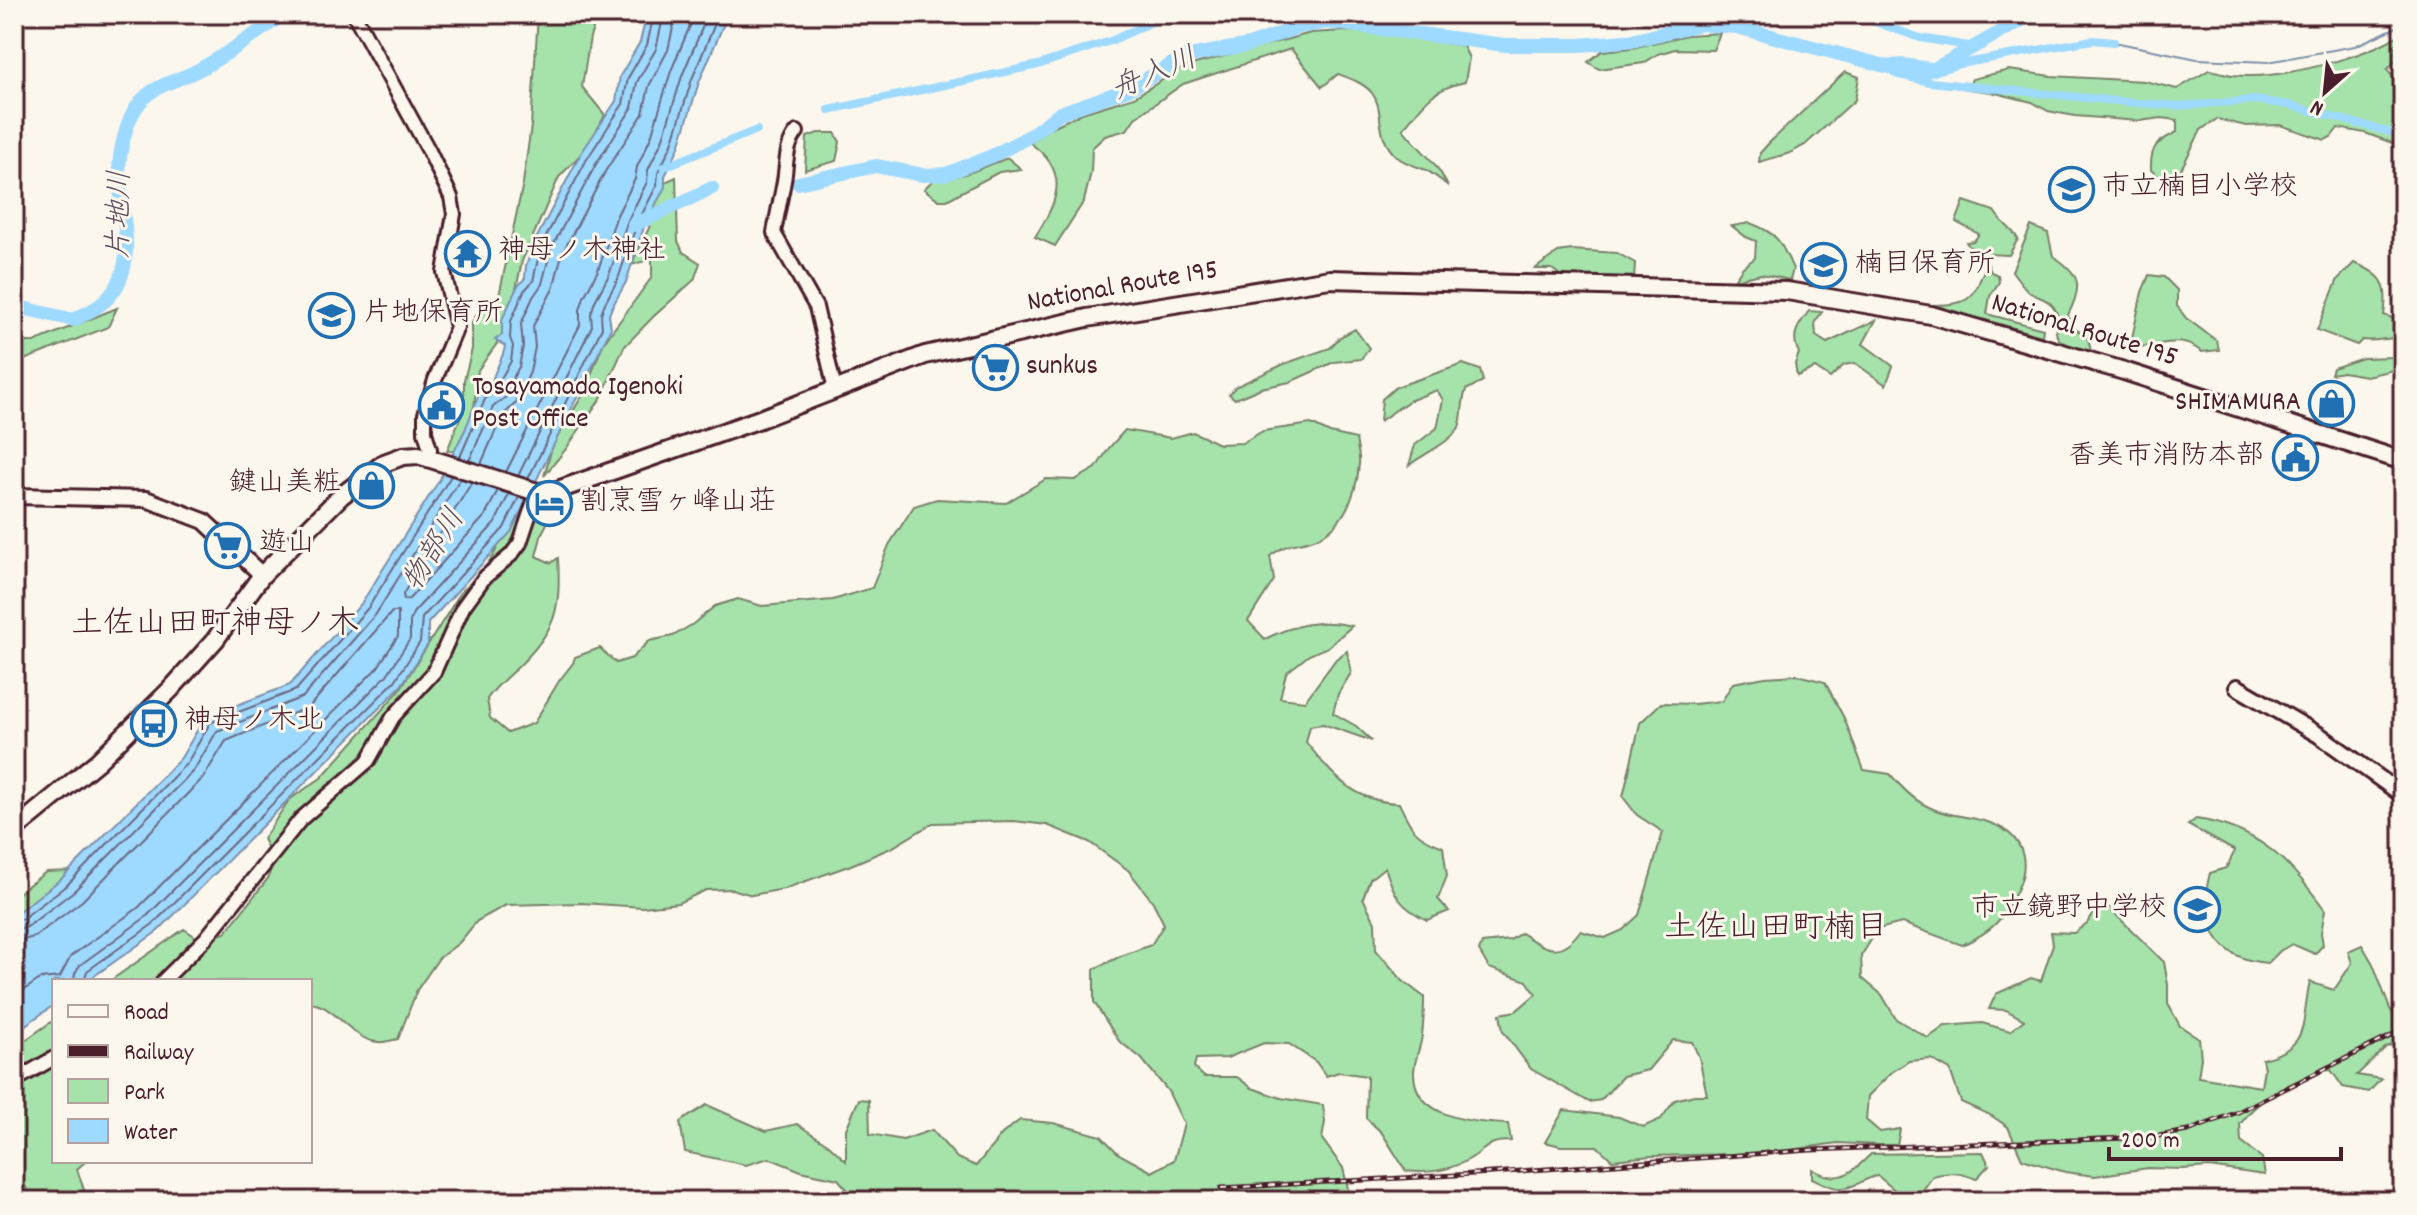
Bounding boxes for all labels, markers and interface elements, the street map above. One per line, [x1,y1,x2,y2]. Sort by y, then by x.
water label: 舟入川 [1105,39,1205,113]
north arrow [2285,52,2365,132]
text: N [2306,90,2329,123]
school or university icon: 市立楠目小学校 [2047,165,2095,213]
place label: 市立楠目小学校 [2102,169,2298,209]
water label: 片地川 [100,170,144,260]
temple icon: 神母ノ木神社 [443,229,491,277]
place label: 神母ノ木神社 [498,233,666,273]
school or university icon: 楠目保育所 [1800,242,1848,290]
place label: 楠目保育所 [1855,246,1995,286]
street label: National Route 195 [1024,252,1222,324]
street label: National Route 195 [1986,285,2182,379]
school or university icon: 片地保育所 [308,291,356,339]
place label: 片地保育所 [363,295,503,335]
supermarket icon: sunkus [971,344,1019,392]
place label: sunkus [1026,348,1098,388]
place label: Tosayamada Igenoki Post Office [472,369,683,441]
shop icon: SHIMAMURA [2308,380,2356,428]
public building icon: Tosayamada Igenoki Post Office [417,381,465,429]
place label: SHIMAMURA [2175,384,2301,424]
public building icon: 香美市消防本部 [2271,434,2319,482]
place label: 香美市消防本部 [2068,438,2264,478]
shop icon: 鍵山美粧 [348,461,396,509]
place label: 鍵山美粧 [229,465,341,505]
hotel icon: 割烹雪ヶ峰山荘 [525,480,573,528]
place label: 割烹雪ヶ峰山荘 [580,484,776,524]
water label: 物部川 [394,501,478,601]
supermarket icon: 遊山 [204,521,252,569]
place label: 遊山 [259,525,315,565]
district label: 土佐山田町神母ノ木 [71,603,359,649]
bus stop icon: 神母ノ木北 [129,699,177,747]
place label: 神母ノ木北 [184,703,324,743]
school or university icon: 市立鏡野中学校 [2174,886,2222,934]
place label: 市立鏡野中学校 [1971,890,2167,930]
district label: 土佐山田町楠目 [1664,907,1888,953]
legend [52,979,312,1163]
text: Road [124,997,169,1031]
text: Railway [124,1037,195,1071]
text: Park [124,1077,165,1111]
scale bar [2109,1111,2341,1161]
text: Water [124,1117,177,1151]
text: 200 m [2121,1125,2180,1159]

